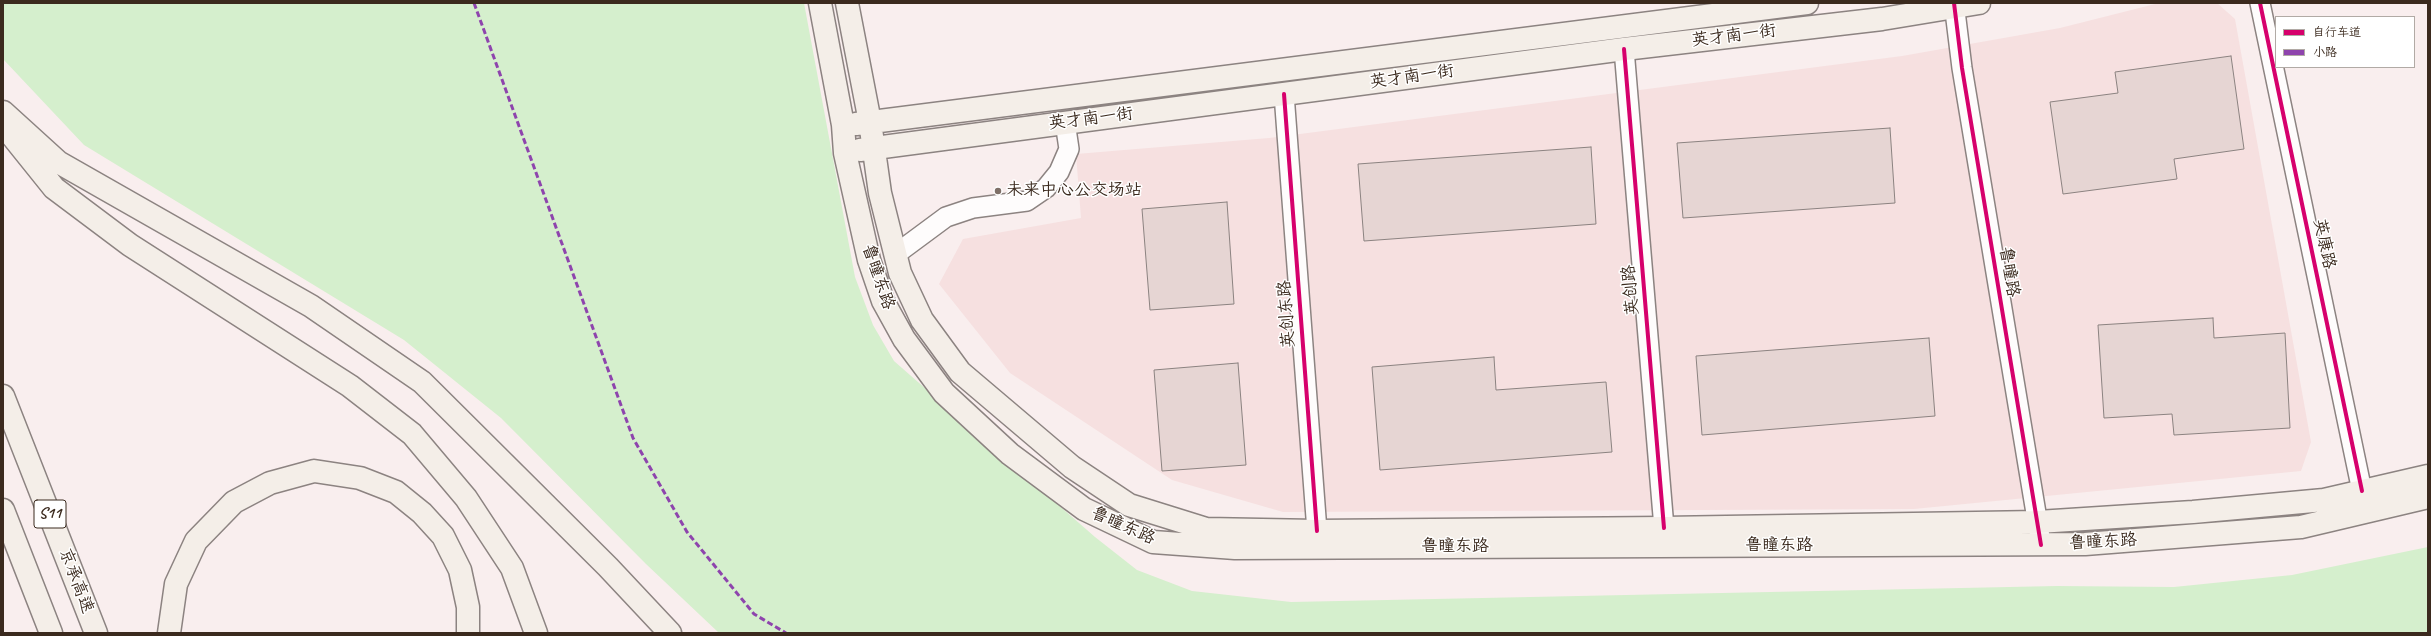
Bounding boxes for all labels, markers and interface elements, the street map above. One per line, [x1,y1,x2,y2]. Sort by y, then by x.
legend [2275,16,2415,68]
street label: 英才南一街 [1691,21,1777,51]
text: 自行车道 [2313,24,2361,40]
text: 小路 [2313,44,2337,60]
street label: 英才南一街 [1368,61,1456,93]
street label: 英才南一街 [1048,104,1134,134]
place label: 未来中心公交场站 [1006,181,1142,201]
marker: 未来中心公交场站 [993,186,1003,196]
street label: 英康路 [2309,217,2339,271]
street label: 鲁瞳东路 [857,242,899,312]
street label: 鲁瞳路 [1995,245,2023,299]
street label: 英创路 [1619,264,1643,316]
street label: 英创东路 [1274,279,1300,349]
road number: S11 [34,500,66,528]
street label: 鲁瞳东路 [1088,503,1158,549]
street label: 鲁瞳东路 [2069,530,2137,554]
street label: 鲁瞳东路 [1745,536,1813,556]
street label: 鲁瞳东路 [1421,537,1489,557]
street label: 京承高速 [54,546,98,616]

